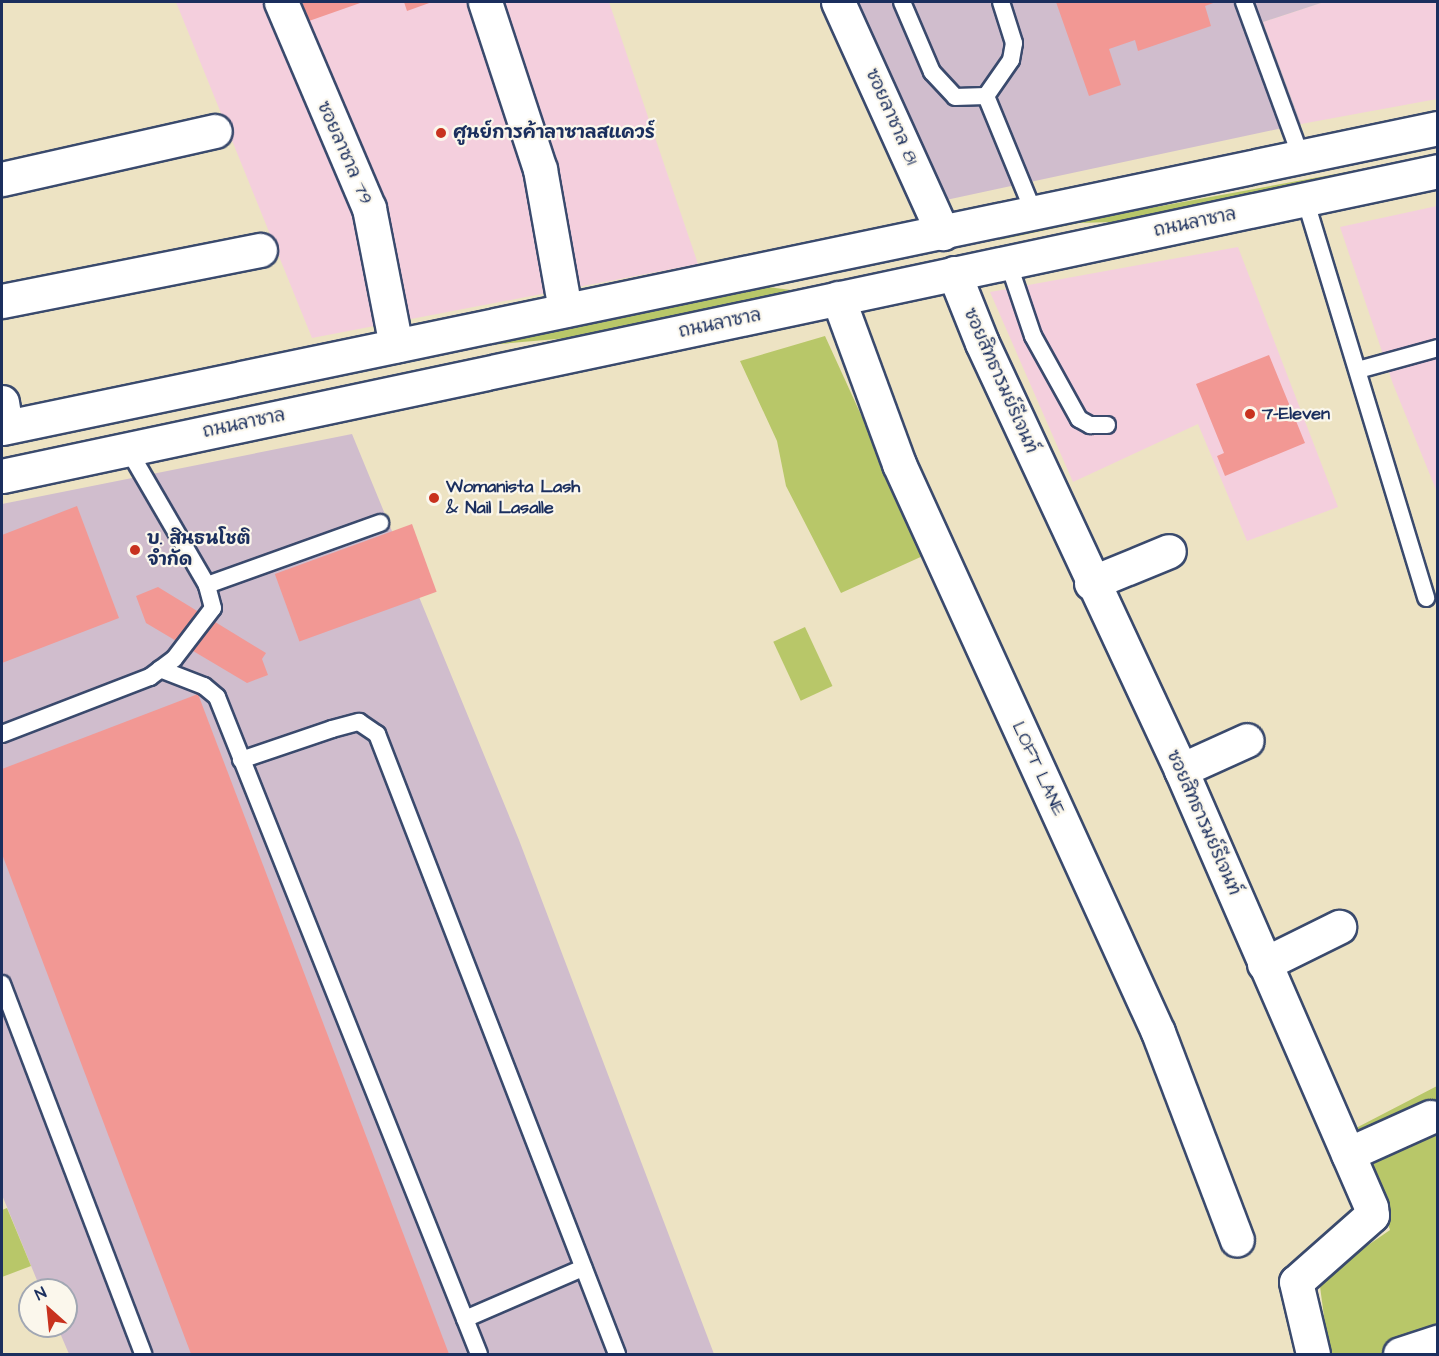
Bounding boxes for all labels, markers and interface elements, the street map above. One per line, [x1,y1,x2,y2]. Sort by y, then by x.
street label: ซอยลาซาล 81 [860,66,922,168]
street label: ซอยลาซาล 79 [312,98,376,208]
place label: ศูนย์การค้าลาซาลสแควร์ [453,122,655,144]
marker: ศูนย์การค้าลาซาลสแควร์ [434,126,448,140]
street label: ถนนลาซาล [1152,204,1238,242]
street label: ถนนลาซาล [677,305,763,343]
street label: ซอยสิทธารมย์รีเจนท์ [958,305,1042,457]
place label: 7-Eleven [1262,403,1330,425]
street label: ถนนลาซาล [201,405,287,443]
marker: 7-Eleven [1243,407,1257,421]
place label: Womanista Lash & Nail Lasalle [446,477,580,520]
marker: Womanista Lash & Nail Lasalle [427,491,441,505]
place label: บ. สินธนโชติ จำกัด [147,529,251,572]
marker: บ. สินธนโชติ จำกัด [128,543,142,557]
street label: LOFT LANE [1007,719,1069,819]
street label: ซอยสิทธารมย์รีเจนท์ [1161,747,1245,899]
north arrow [18,1278,78,1338]
text: N [31,1282,50,1306]

